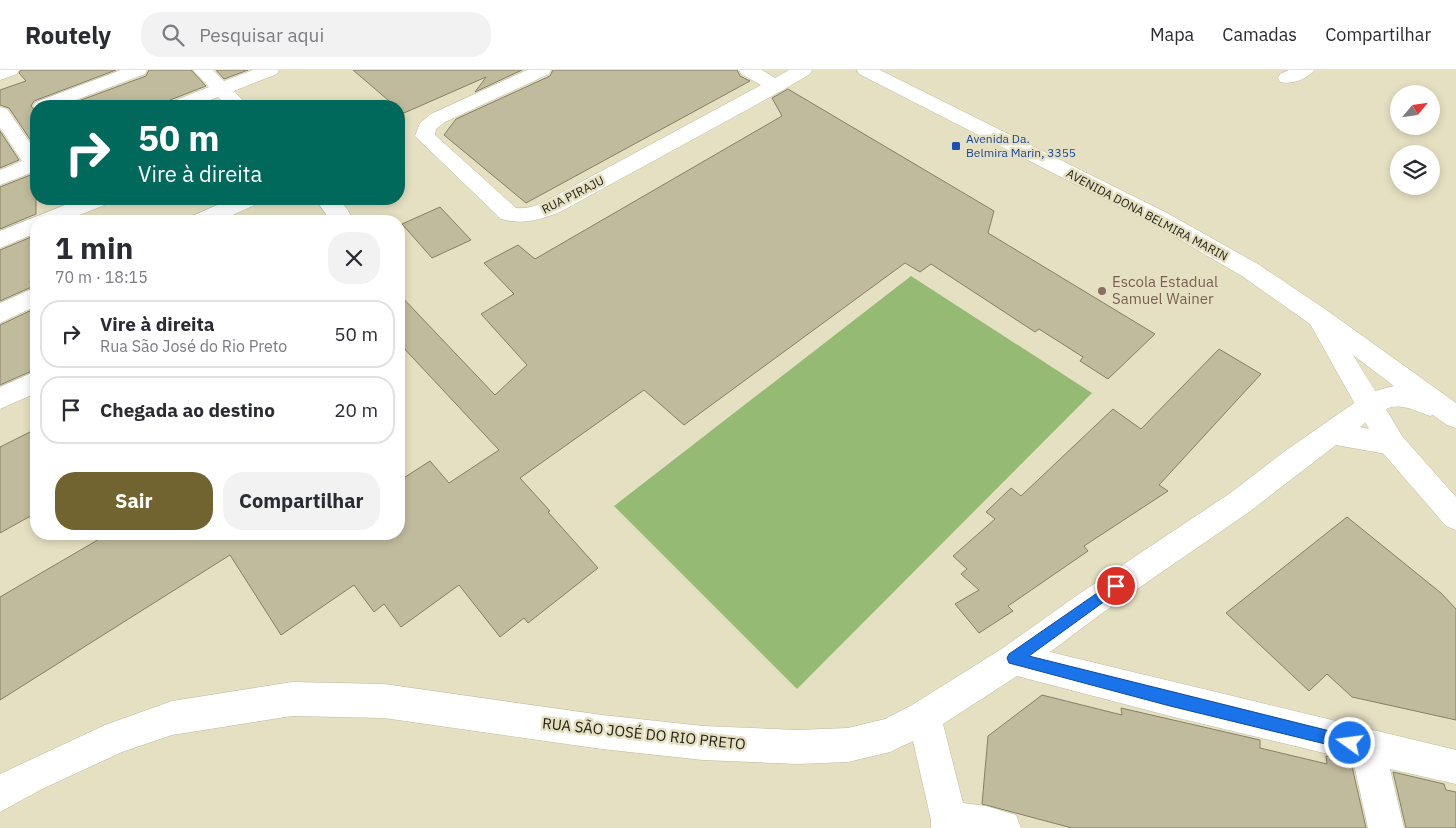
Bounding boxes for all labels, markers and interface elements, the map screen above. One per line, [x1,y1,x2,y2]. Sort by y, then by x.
search box [141,12,491,57]
text: Routely [25,19,111,51]
icon: search [159,21,187,49]
text: Pesquisar aqui [199,23,324,47]
text: Mapa [1150,23,1194,46]
text: Camadas [1222,23,1297,46]
text: Compartilhar [1325,23,1431,46]
north arrow [1390,85,1440,135]
map controls [1390,85,1440,195]
text: 50 m [138,115,220,161]
icon: right [55,120,120,185]
place label: Avenida Da. Belmira Marin, 3355 [966,131,1076,160]
marker: Avenida Da. Belmira Marin, 3355 [950,140,962,152]
button: layers [1390,145,1440,195]
text: Vire à direita [138,159,262,188]
street label: AVENIDA DONA BELMIRA MARIN [1064,166,1231,264]
street label: RUA PIRAJU [539,172,606,217]
text: 1 min [55,228,133,267]
button: close [328,232,380,284]
text: 70 m · 18:15 [55,267,148,287]
place label: Escola Estadual Samuel Wainer [1112,272,1218,308]
marker: Escola Estadual Samuel Wainer [1096,285,1108,297]
text: Vire à direita [100,312,215,336]
icon: right [57,320,85,348]
text: 50 m [334,322,378,346]
text: Rua São José do Rio Preto [100,336,287,356]
icon: arrive [57,396,85,424]
text: Chegada ao destino [100,398,275,422]
text: 20 m [334,398,378,422]
button: Sair [55,472,213,530]
button: Compartilhar [223,472,380,530]
pin [1095,565,1137,607]
icon: arrive [1102,572,1130,600]
street label: RUA SÃO JOSÉ DO RIO PRETO [541,713,747,754]
position arrow [1323,716,1375,768]

